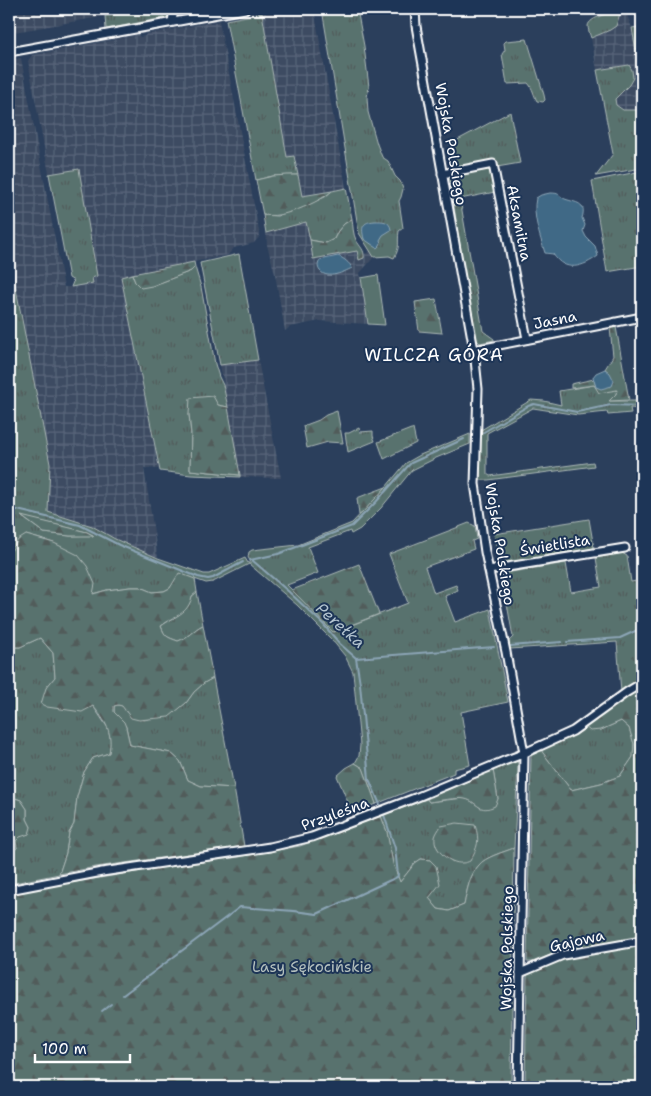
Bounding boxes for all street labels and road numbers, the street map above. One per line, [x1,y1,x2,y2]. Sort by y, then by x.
street label: Wojska Polskiego [430,81,472,207]
street label: Aksamitna [502,183,536,264]
street label: Jasna [532,306,579,334]
street label: Wojska Polskiego [480,481,520,607]
street label: Świetlista [519,529,592,560]
street label: Przyleśna [298,792,372,835]
street label: Wojska Polskiego [496,886,518,1010]
street label: Gajowa [548,925,607,957]

